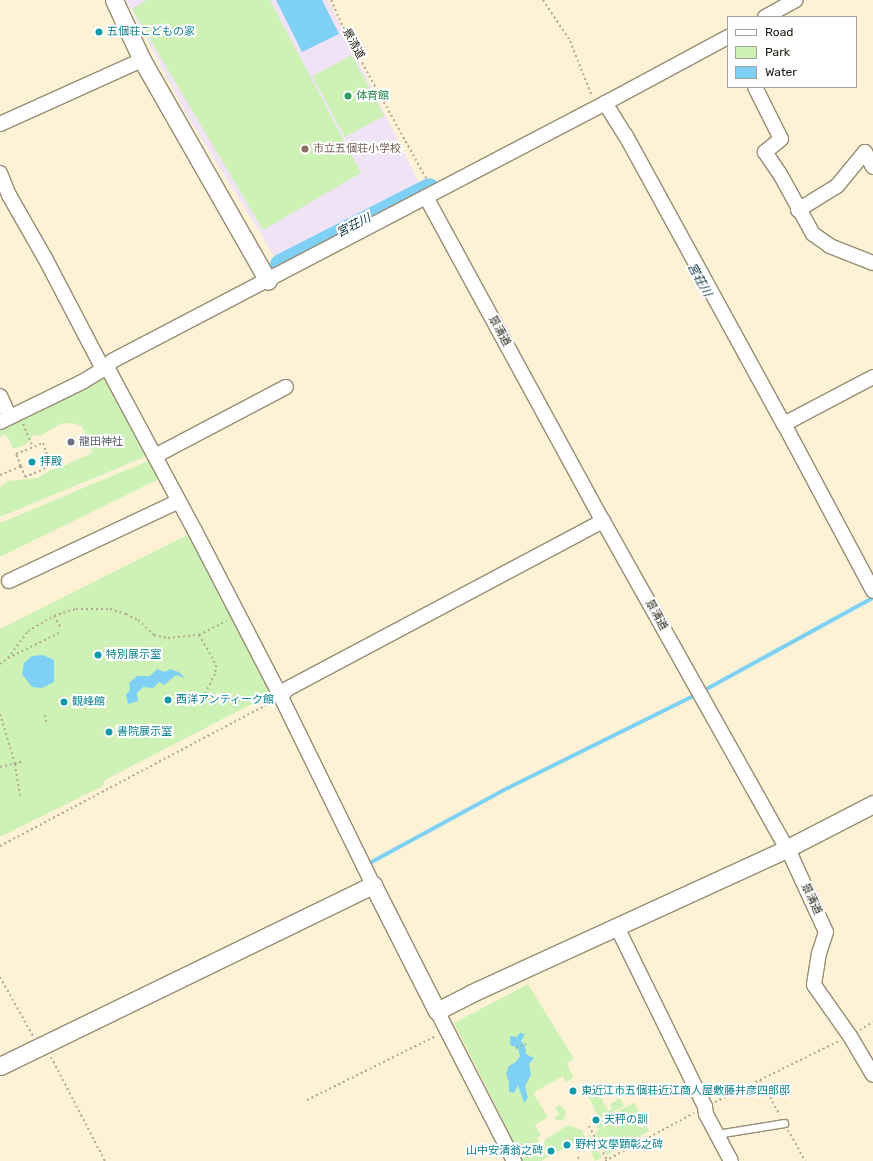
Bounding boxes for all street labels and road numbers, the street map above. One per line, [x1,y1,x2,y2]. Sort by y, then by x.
street label: 景清道 [339,26,367,62]
street label: 景清道 [485,313,513,349]
street label: 景清道 [642,597,670,633]
street label: 景清道 [798,881,824,917]

